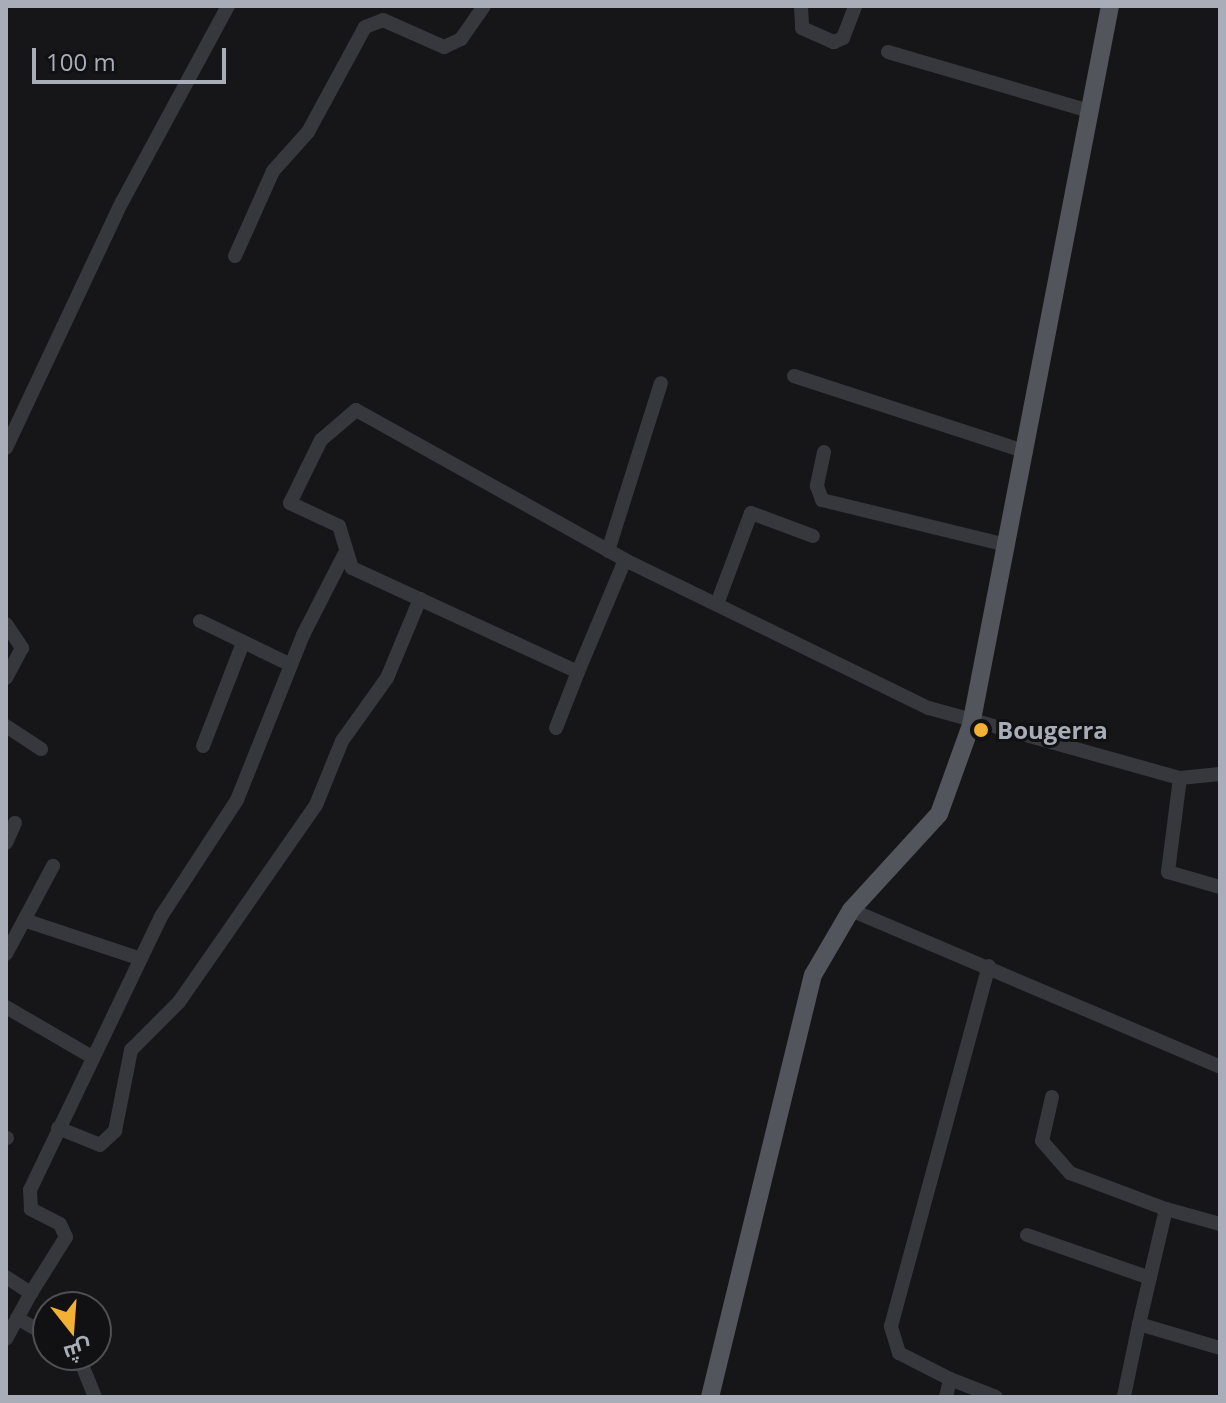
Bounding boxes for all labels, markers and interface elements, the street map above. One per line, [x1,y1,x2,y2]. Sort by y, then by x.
scale bar [36,32,230,82]
text: 100 m [46,45,116,78]
place label: Bougerra [997,716,1108,744]
marker: Bougerra [972,721,990,739]
north arrow [32,1291,112,1371]
text: ش [61,1334,96,1371]

